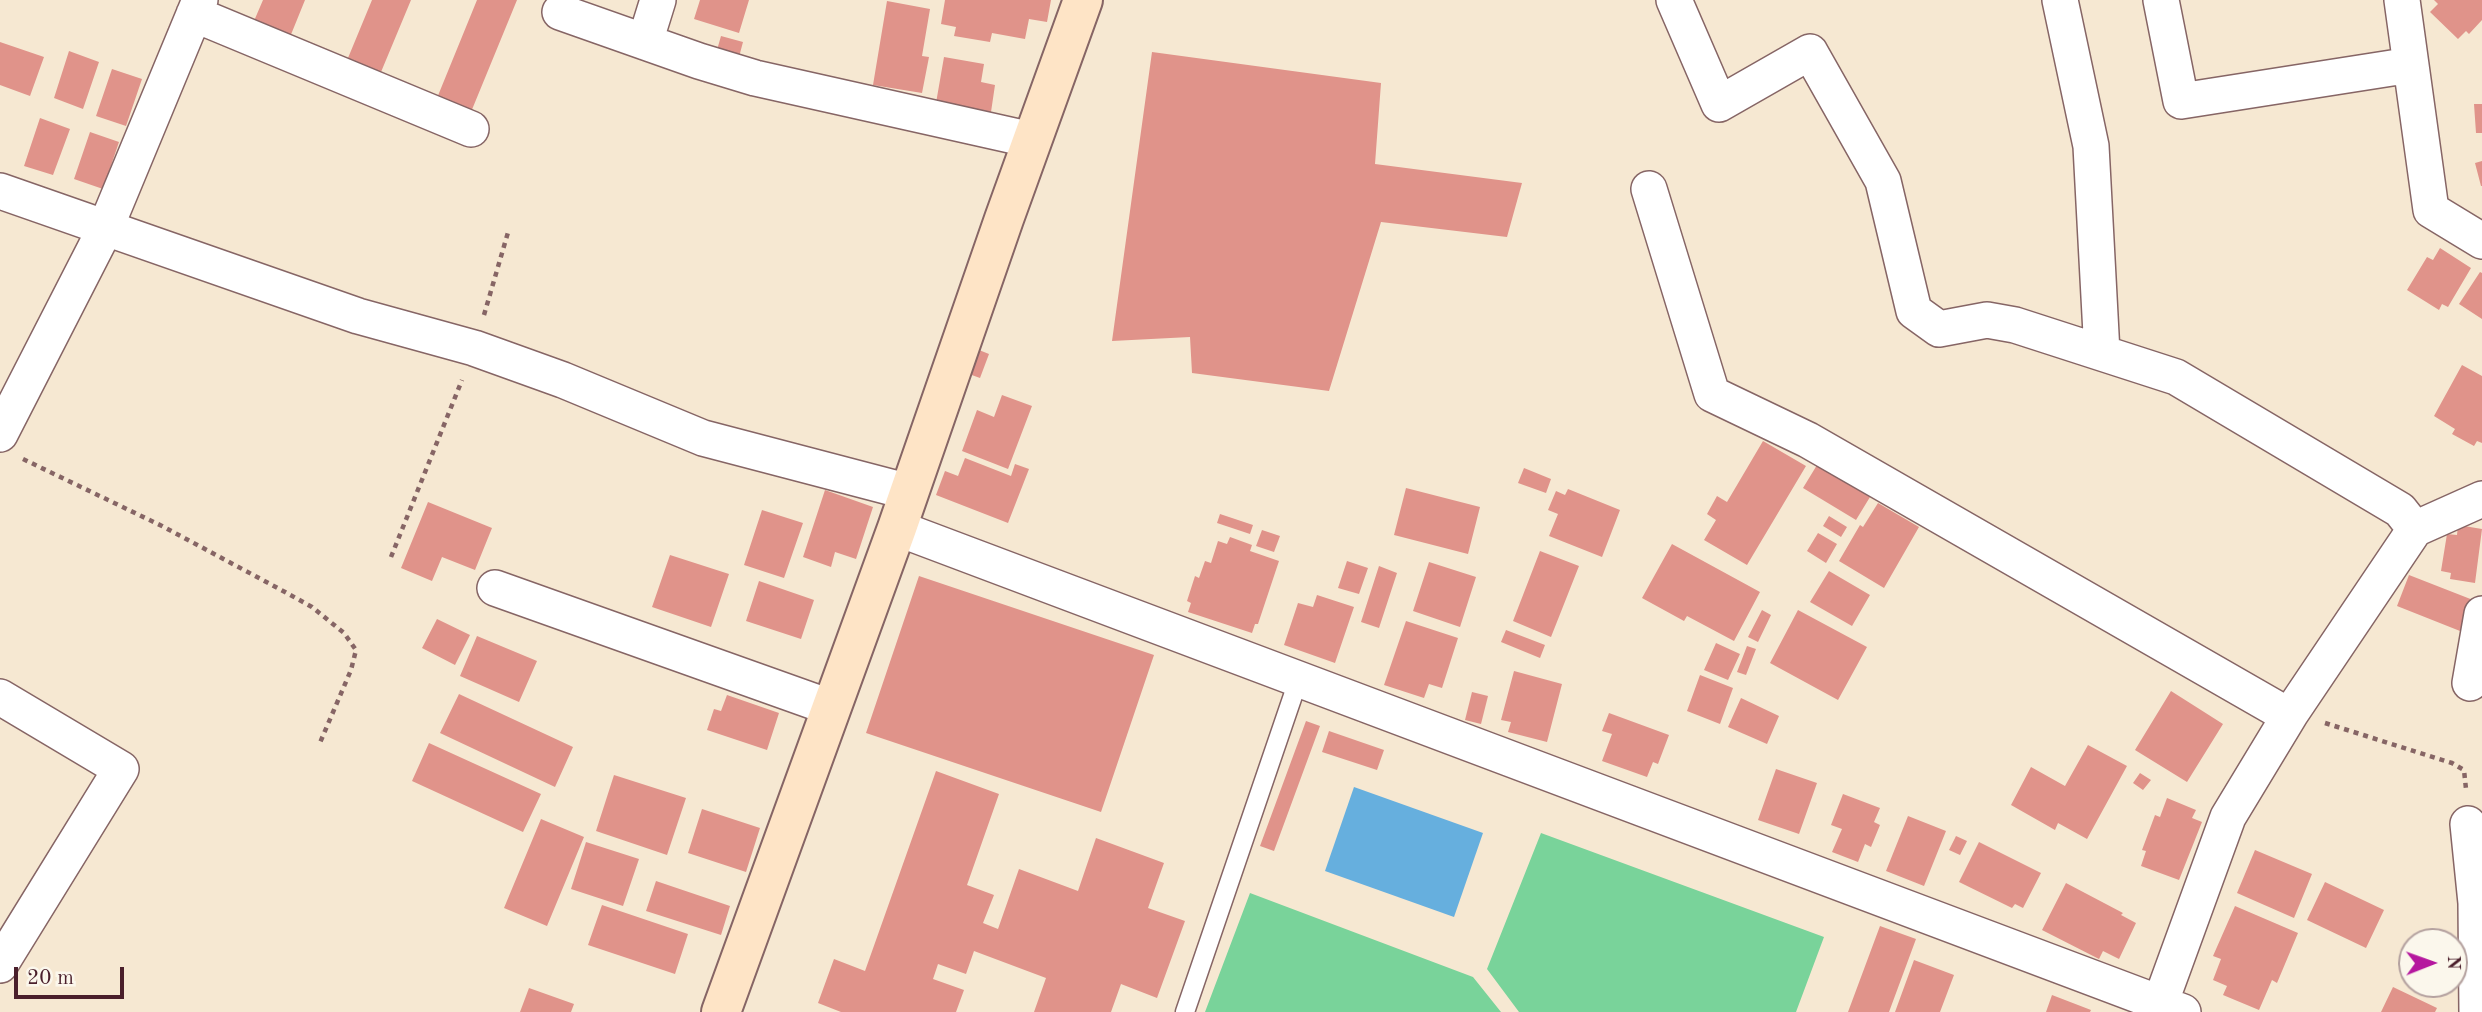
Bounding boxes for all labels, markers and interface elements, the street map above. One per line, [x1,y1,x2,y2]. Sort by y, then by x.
north arrow [2398,928,2468,998]
scale bar [18,953,128,997]
text: N [2443,955,2462,970]
text: 20 m [27,968,74,989]

